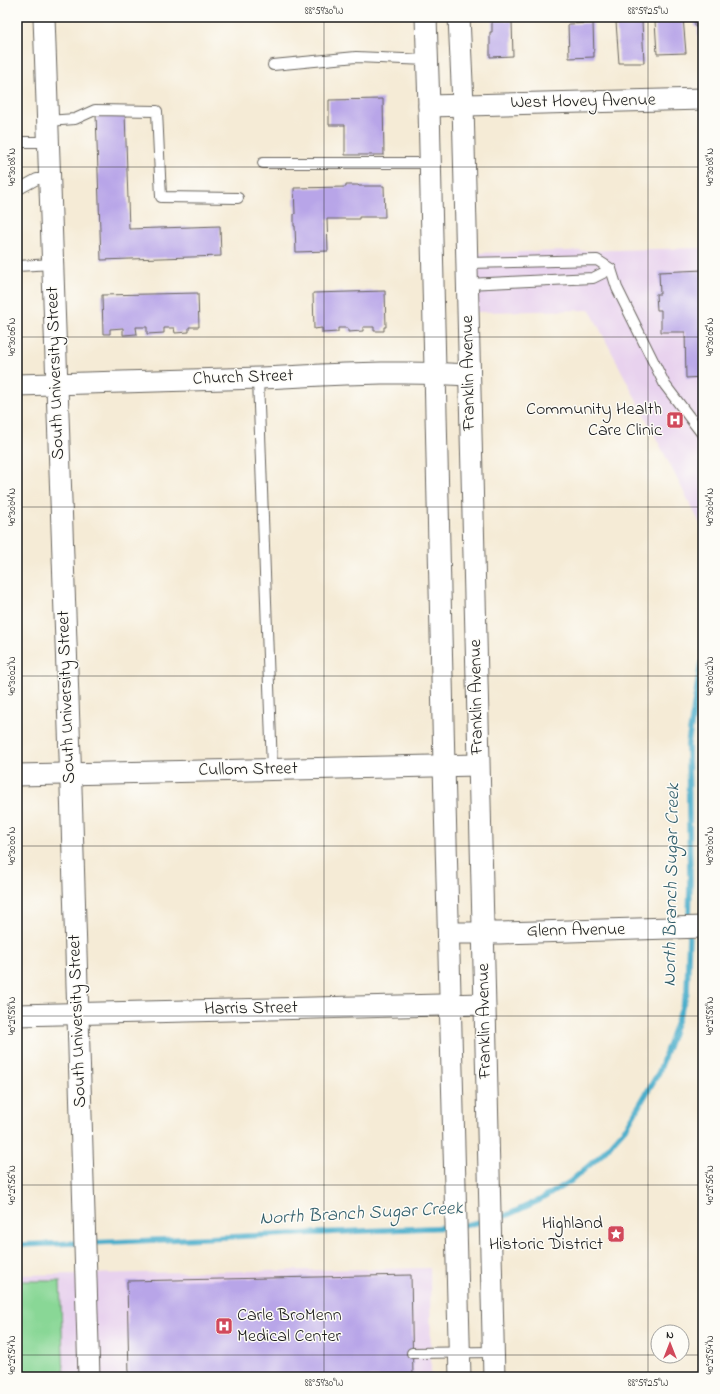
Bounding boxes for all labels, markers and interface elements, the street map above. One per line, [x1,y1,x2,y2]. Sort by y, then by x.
text: 88°59'30"W [305,4,343,19]
text: 88°59'25"W [628,4,669,19]
street label: West Hovey Avenue [510,88,657,116]
text: 40°30'08"N [5,148,20,186]
text: 40°30'08"N [703,148,718,186]
street label: South University Street [40,286,72,460]
street label: Franklin Avenue [455,314,483,432]
text: 40°30'06"N [5,318,20,356]
text: 40°30'06"N [703,318,718,356]
street label: Church Street [192,363,294,393]
place label: Community Health Care Clinic [526,397,662,444]
hospital icon: Community Health Care Clinic [665,410,685,430]
text: 40°30'04"N [5,488,20,526]
text: 40°30'04"N [703,488,718,526]
street label: South University Street [51,610,83,784]
street label: Franklin Avenue [463,638,491,756]
text: 40°30'02"N [5,656,20,696]
text: 40°30'02"N [703,656,718,696]
street label: Cullom Street [198,756,298,784]
water label: North Branch Sugar Creek [657,782,688,987]
text: 40°30'00"N [5,827,20,865]
text: 40°30'00"N [703,827,718,865]
street label: Glenn Avenue [527,917,626,945]
street label: South University Street [62,934,94,1108]
street label: Franklin Avenue [471,962,499,1080]
street label: Harris Street [204,995,298,1023]
text: 40°29'58"N [5,996,20,1035]
text: 40°29'58"N [703,996,718,1035]
text: 40°29'56"N [5,1165,20,1205]
text: 40°29'56"N [703,1165,718,1205]
water label: North Branch Sugar Creek [259,1195,464,1234]
place label: Highland Historic District [489,1211,603,1258]
place icon: Highland Historic District [606,1224,626,1244]
place label: Carle BroMenn Medical Center [237,1303,342,1350]
hospital icon: Carle BroMenn Medical Center [214,1316,234,1336]
north arrow [650,1324,690,1364]
text: N [666,1327,674,1343]
text: 40°29'54"N [5,1335,20,1375]
text: 40°29'54"N [703,1335,718,1375]
text: 88°59'30"W [305,1376,343,1391]
text: 88°59'25"W [628,1376,669,1391]

